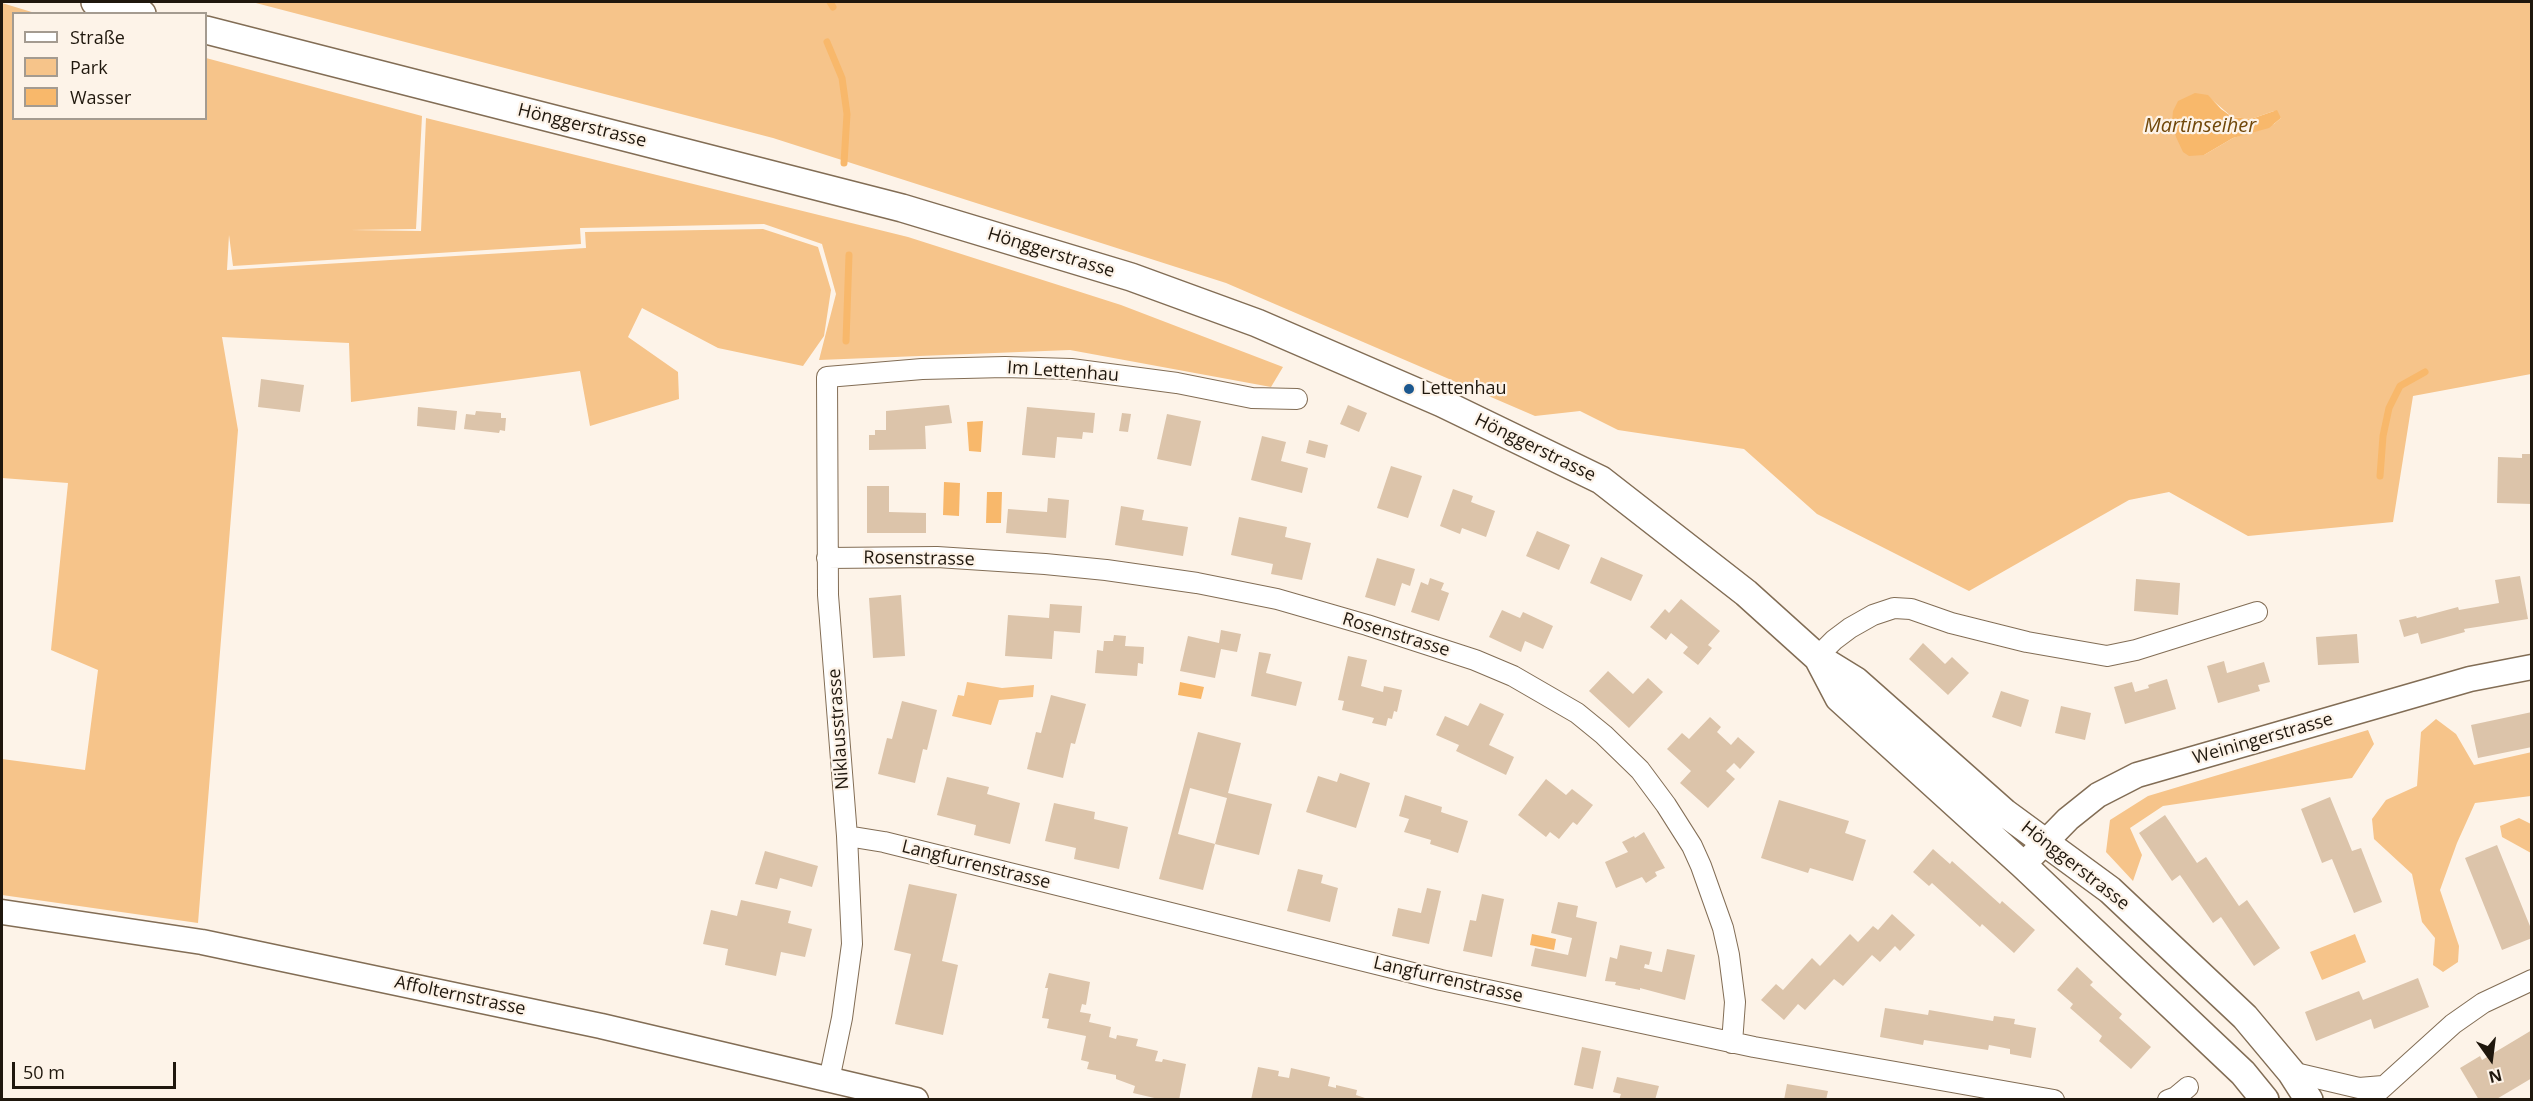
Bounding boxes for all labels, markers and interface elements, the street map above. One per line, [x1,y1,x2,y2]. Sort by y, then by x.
legend [12,12,207,120]
text: Straße [70,25,125,49]
text: Park [70,55,108,79]
text: Wasser [70,85,131,109]
street label: Hönggerstrasse [515,100,649,152]
water label: Martinseiher [2144,114,2256,138]
street label: Hönggerstrasse [985,223,1117,283]
street label: Im Lettenhau [1006,357,1120,387]
place label: Lettenhau [1421,378,1507,400]
marker: Lettenhau [1402,382,1416,396]
street label: Hönggerstrasse [1471,409,1599,487]
street label: Rosenstrasse [863,547,975,571]
street label: Rosenstrasse [1340,608,1452,662]
street label: Niklausstrasse [824,668,854,790]
street label: Weiningerstrasse [2190,709,2336,769]
street label: Hönggerstrasse [2016,817,2134,915]
street label: Langfurrenstrasse [899,836,1053,894]
street label: Langfurrenstrasse [1371,952,1525,1008]
street label: Affolternstrasse [393,972,527,1020]
north arrow [2461,1029,2521,1089]
scale bar [15,1050,178,1088]
text: 50 m [23,1060,65,1084]
text: N [2486,1064,2504,1089]

